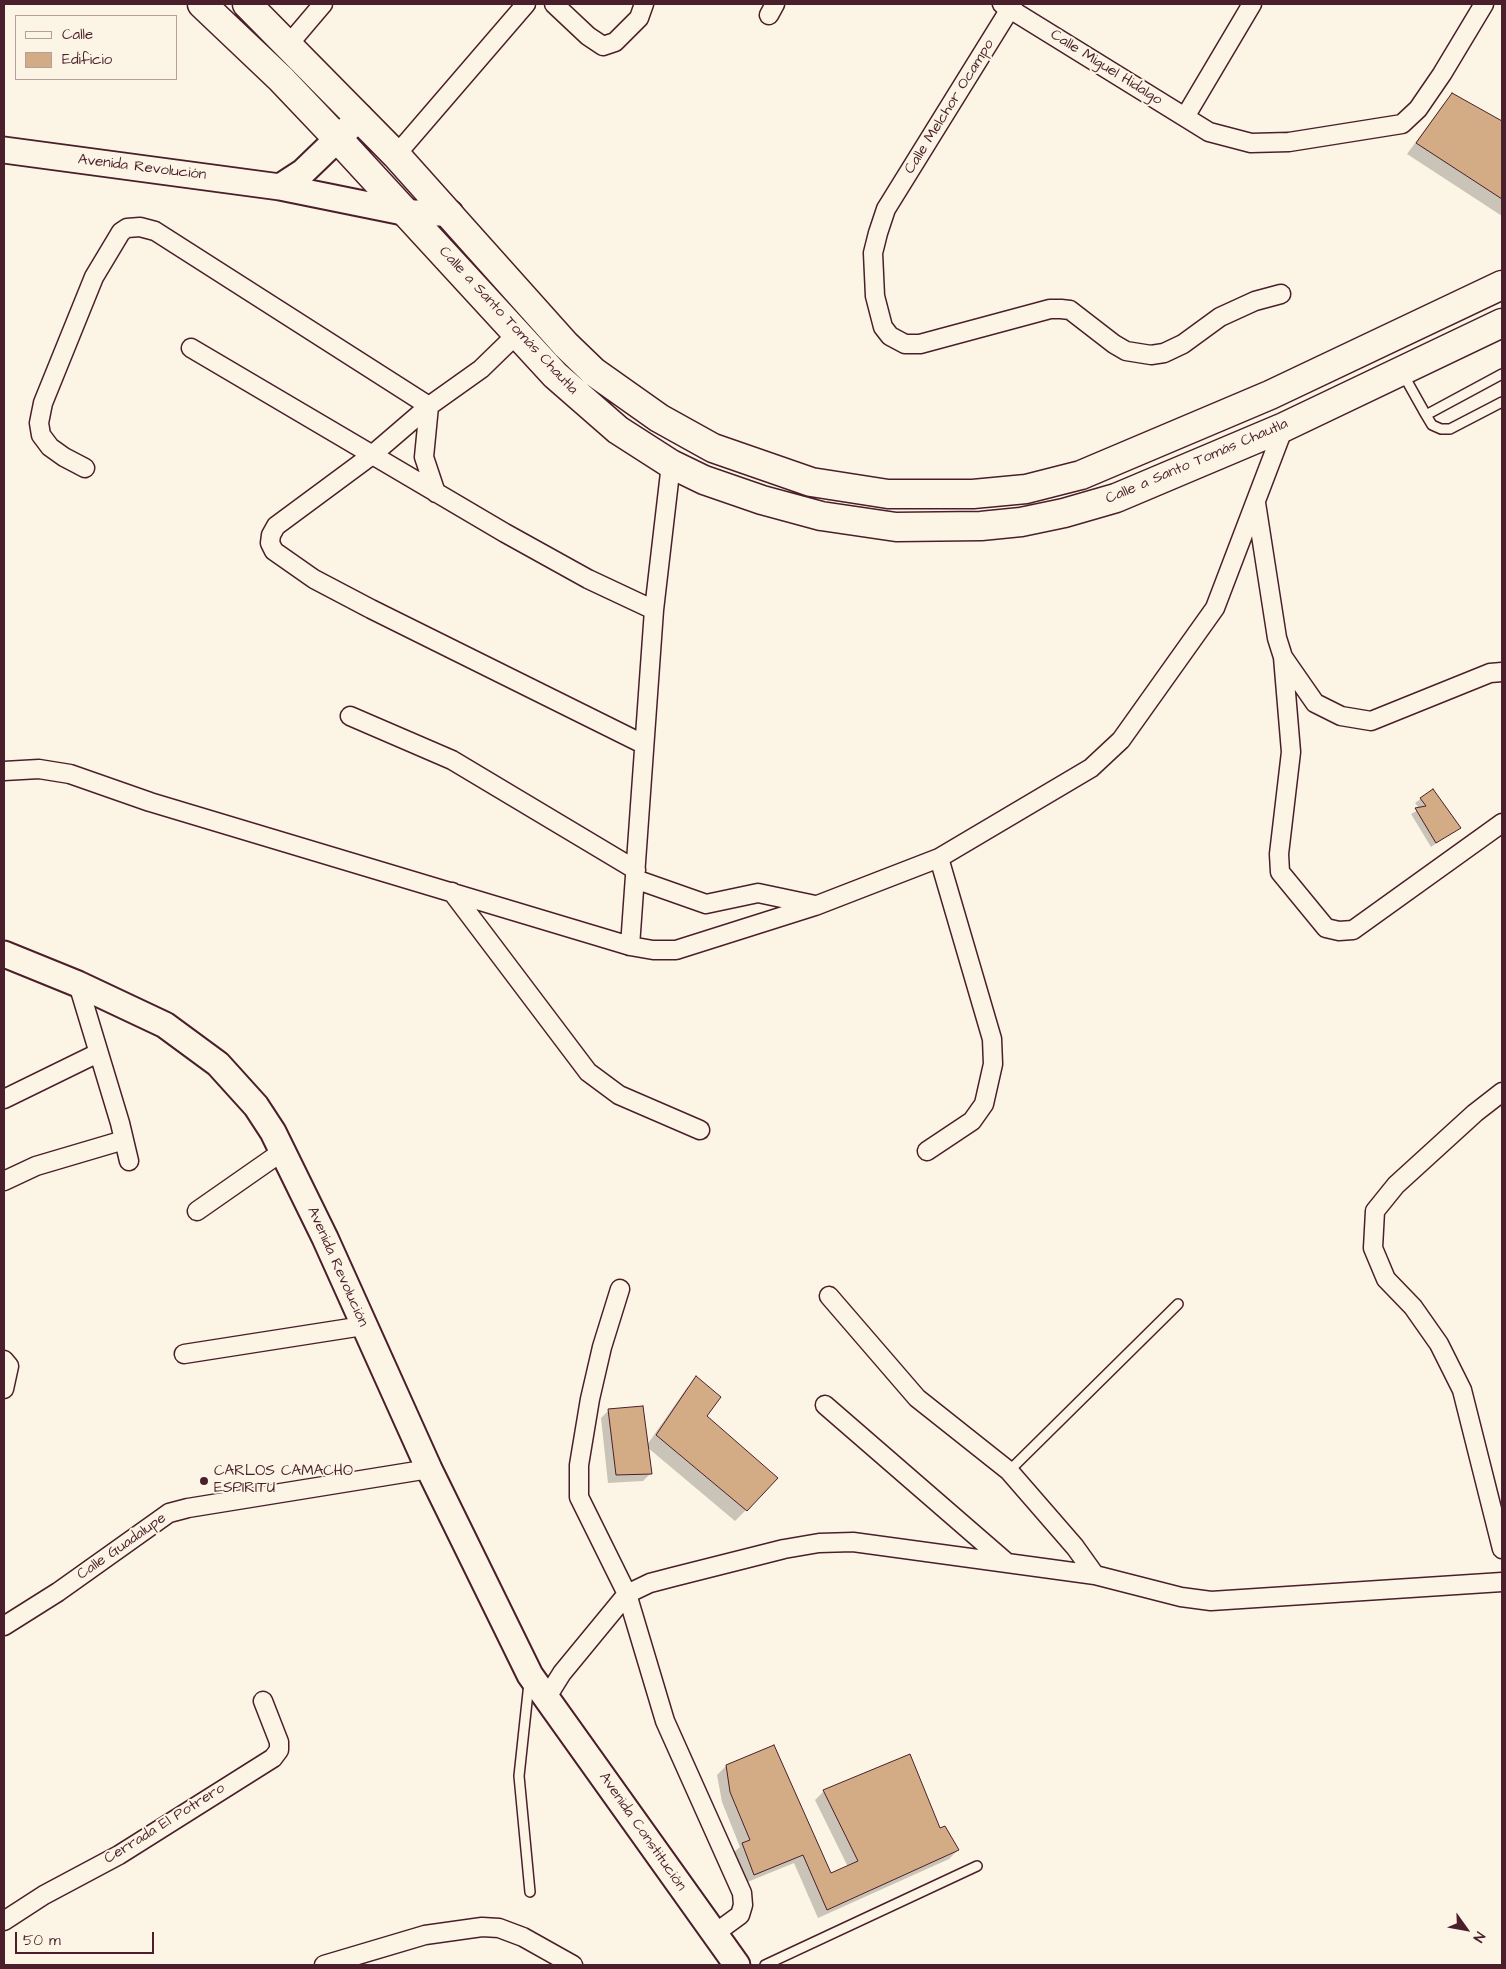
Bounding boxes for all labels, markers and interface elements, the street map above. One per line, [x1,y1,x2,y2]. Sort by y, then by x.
legend [15,15,178,80]
text: Calle [62,24,93,45]
street label: Calle Miguel Hidalgo [1047,26,1165,110]
street label: Calle Melchor Ocampo [901,36,999,178]
text: Edificio [62,49,112,70]
street label: Avenida Revolución [77,151,207,185]
street label: Calle a Santo Tomás Chautla [435,243,581,399]
street label: Calle a Santo Tomás Chautla [1103,415,1291,509]
street label: Avenida Revolución [302,1204,372,1330]
place label: CARLOS CAMACHO ESPIRITU [214,1463,353,1498]
marker: CARLOS CAMACHO ESPIRITU [198,1475,210,1487]
street label: Calle Guadalupe [74,1510,170,1584]
street label: Avenida Constitución [594,1769,690,1895]
street label: Cerrada El Potrero [101,1780,229,1868]
north arrow [1441,1904,1491,1954]
scale bar [18,1922,156,1954]
text: N [1468,1928,1490,1946]
text: 50 m [23,1930,61,1951]

